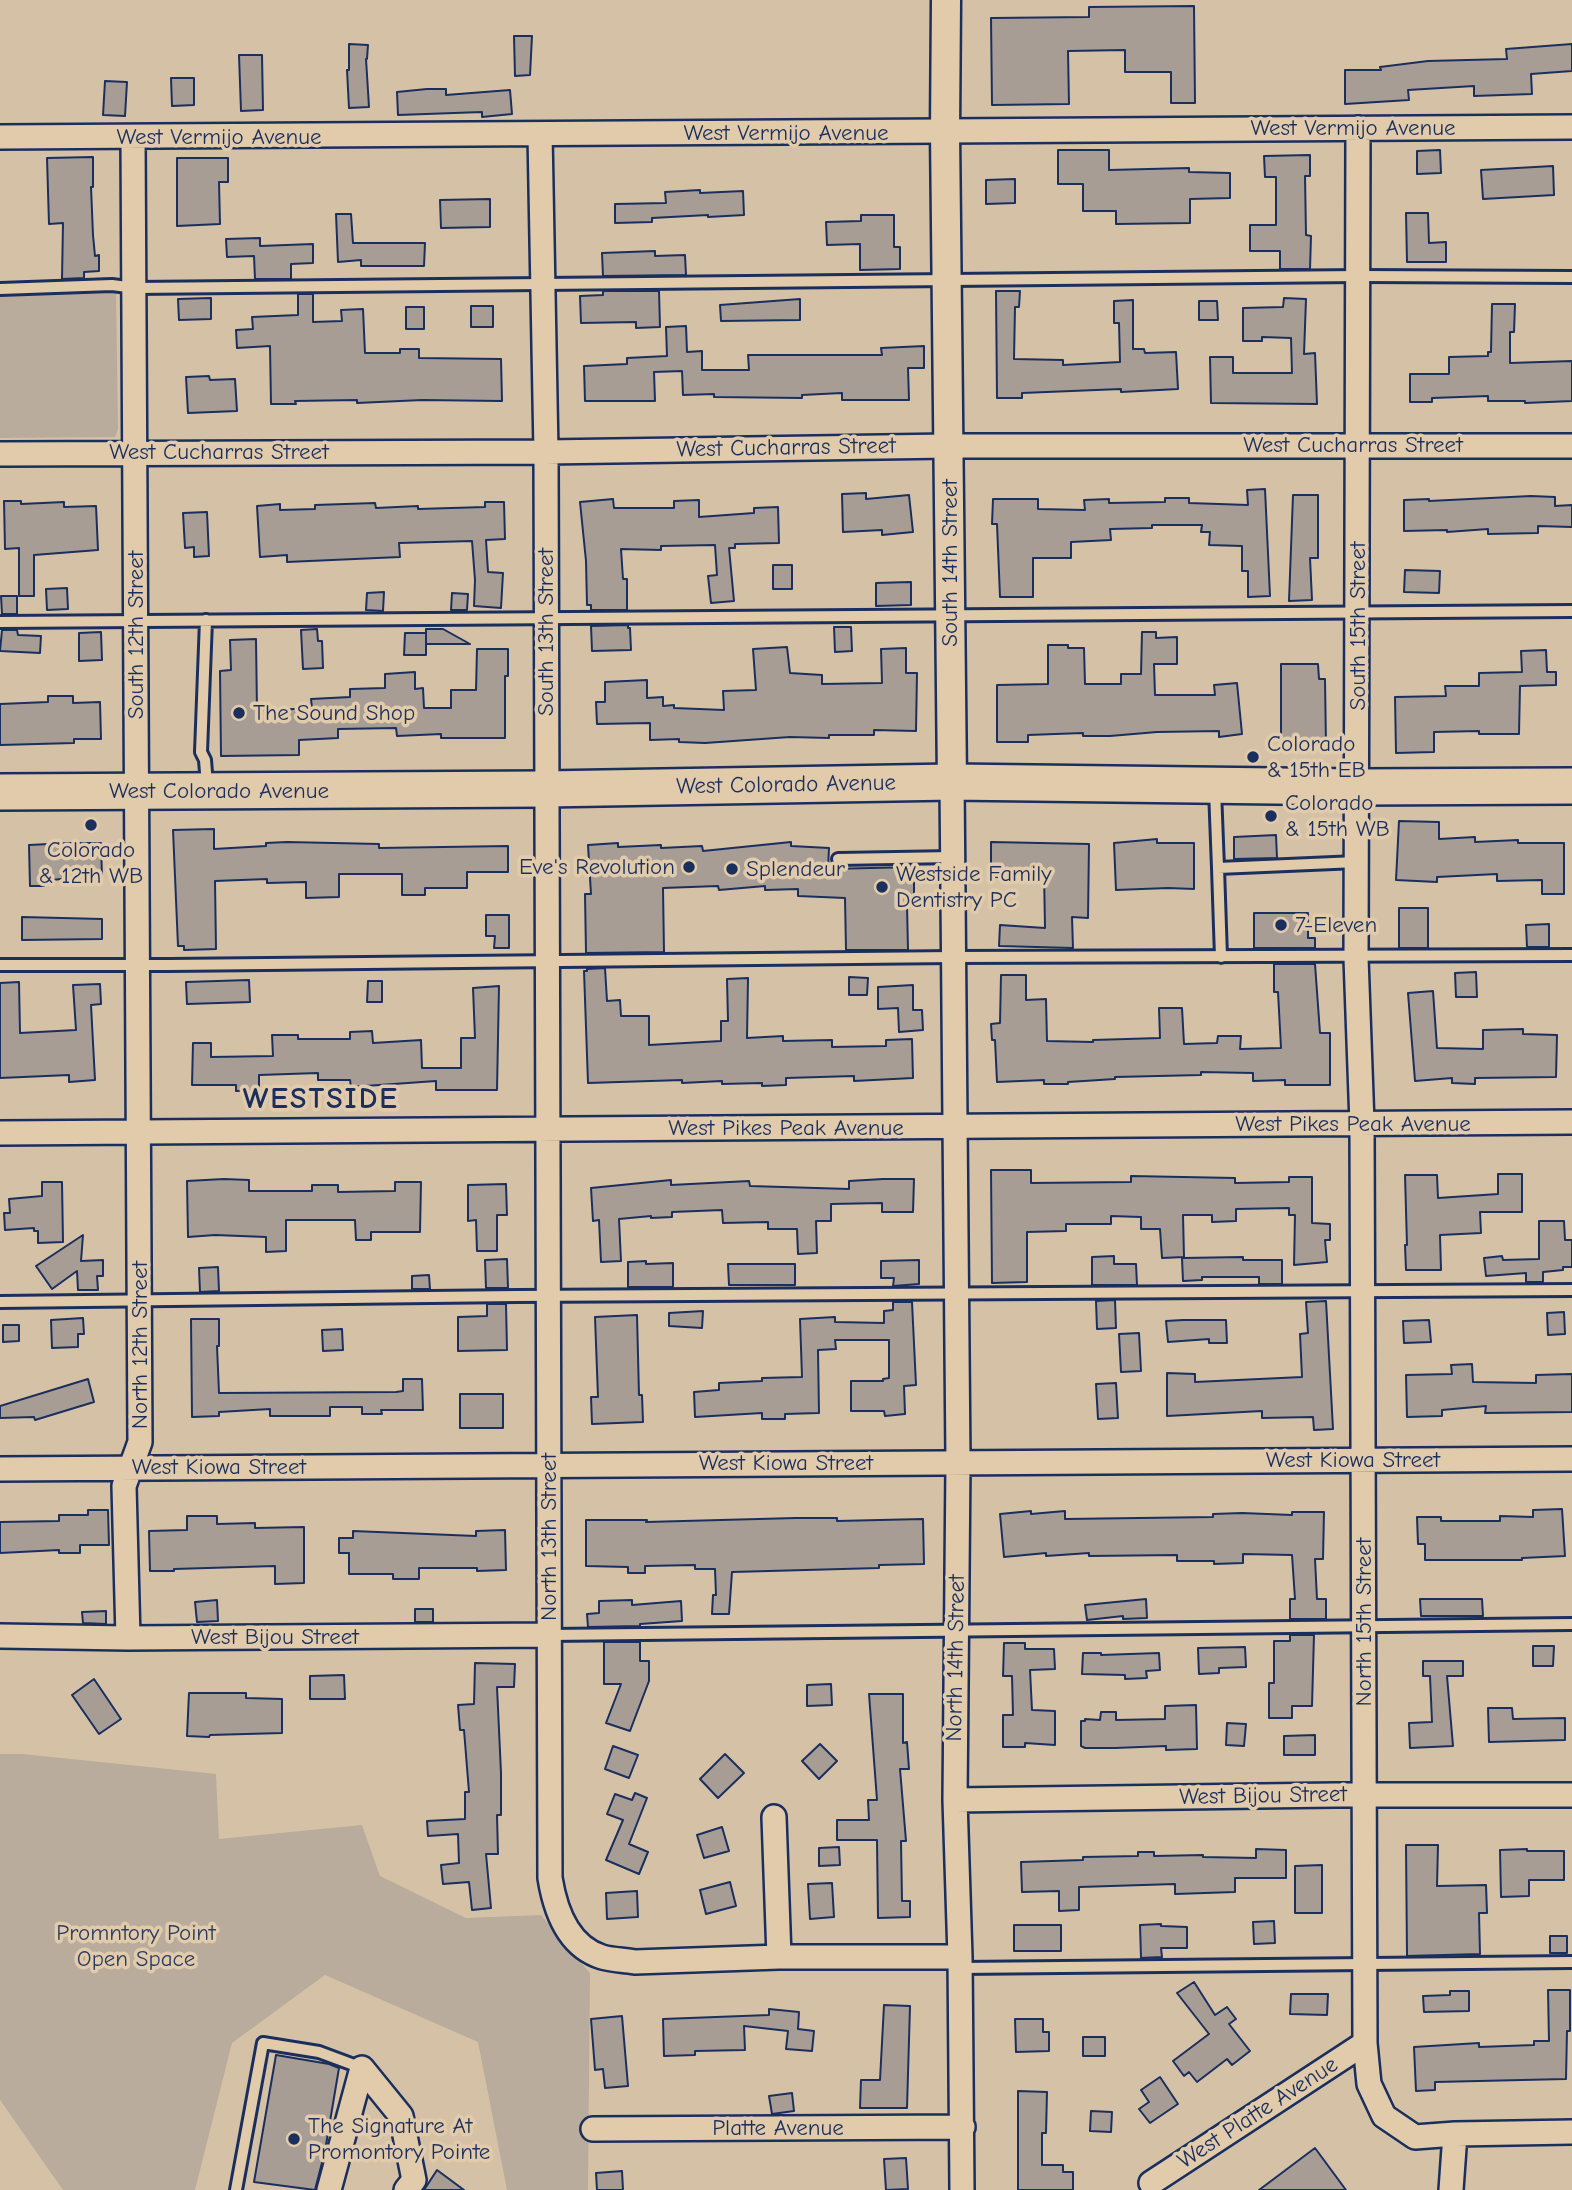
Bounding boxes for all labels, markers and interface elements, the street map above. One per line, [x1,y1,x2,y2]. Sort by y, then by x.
street label: West Vermijo Avenue [1251,114,1455,142]
street label: West Vermijo Avenue [684,119,888,147]
street label: West Vermijo Avenue [117,123,321,151]
street label: West Cucharras Street [1243,431,1463,459]
street label: West Cucharras Street [676,432,896,464]
street label: West Cucharras Street [109,438,329,466]
street label: South 14th Street [936,479,964,647]
street label: South 15th Street [1344,542,1372,710]
street label: South 13th Street [532,548,560,716]
street label: South 12th Street [122,551,150,719]
place label: The Sound Shop [253,699,415,727]
marker: The Sound Shop [231,705,247,721]
place label: Colorado & 15th EB [1267,730,1366,784]
marker: Colorado & 15th EB [1245,749,1261,765]
street label: West Colorado Avenue [676,769,896,801]
street label: West Colorado Avenue [109,777,329,805]
place label: Colorado & 15th WB [1285,789,1390,843]
marker: Colorado & 15th WB [1263,808,1279,824]
marker: Colorado & 12th WB [83,817,99,833]
place label: Colorado & 12th WB [39,836,143,890]
place label: Eve's Revolution [519,853,675,881]
place label: Splendeur [746,855,845,883]
marker: Eve's Revolution [681,859,697,875]
place label: Westside Family Dentistry PC [896,860,1052,914]
marker: Splendeur [724,861,740,877]
marker: Westside Family Dentistry PC [874,879,890,895]
place label: 7-Eleven [1295,911,1377,939]
marker: 7-Eleven [1273,917,1289,933]
district label: WESTSIDE [244,1082,398,1118]
street label: West Pikes Peak Avenue [1235,1110,1471,1138]
street label: West Pikes Peak Avenue [668,1114,904,1142]
street label: North 12th Street [126,1261,154,1429]
street label: West Kiowa Street [1266,1446,1440,1474]
street label: West Kiowa Street [699,1449,873,1477]
street label: West Kiowa Street [132,1453,306,1481]
street label: North 13th Street [535,1453,563,1621]
street label: North 15th Street [1350,1538,1378,1706]
street label: North 14th Street [941,1574,971,1742]
street label: West Bijou Street [191,1623,359,1651]
street label: West Bijou Street [1179,1781,1347,1811]
park label: Promntory Point Open Space [56,1919,216,1973]
street label: West Platte Avenue [1173,2051,1343,2175]
place label: The Signature At Promontory Pointe [308,2112,490,2166]
street label: Platte Avenue [712,2114,844,2142]
marker: The Signature At Promontory Pointe [286,2131,302,2147]

